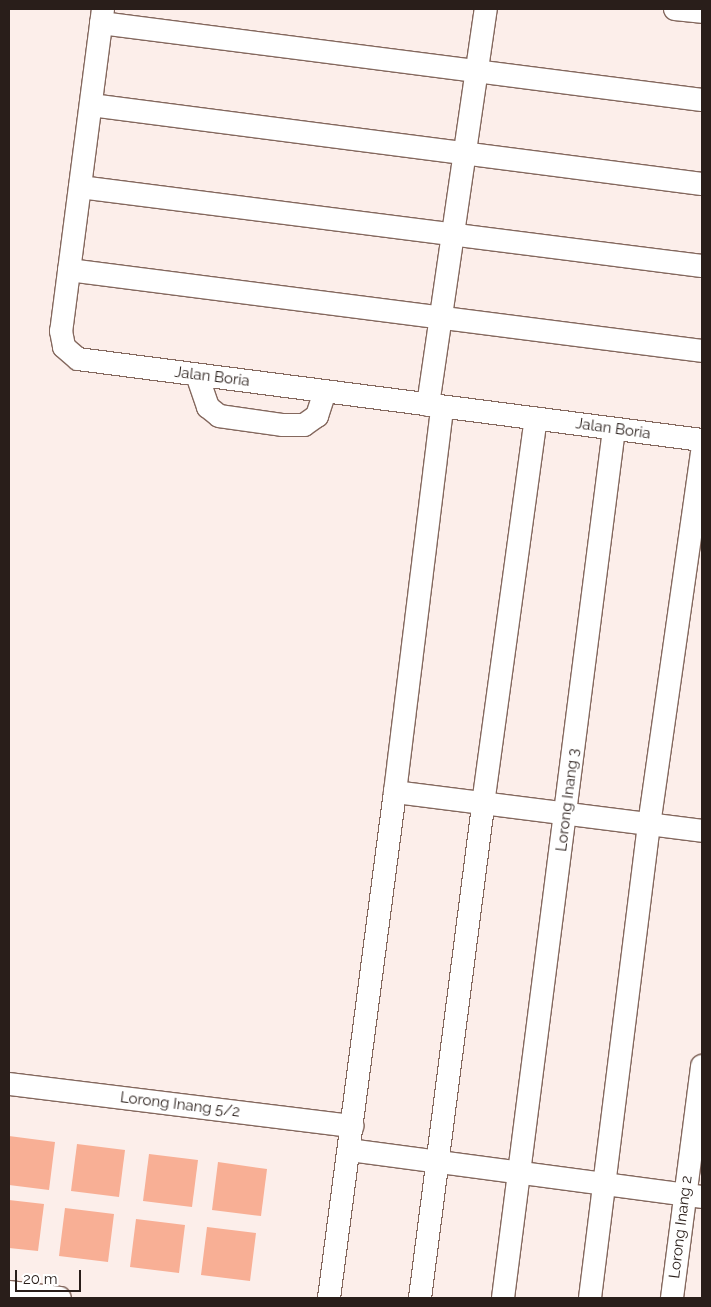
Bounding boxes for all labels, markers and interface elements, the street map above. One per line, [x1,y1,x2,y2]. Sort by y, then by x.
street label: Jalan Boria [173,363,251,391]
street label: Jalan Boria [574,415,652,443]
street label: Lorong Inang 3 [553,747,583,853]
street label: Lorong Inang 5/2 [119,1089,241,1121]
street label: Lorong Inang 2 [666,1174,696,1280]
scale bar [18,1260,84,1292]
text: 20 m [23,1270,58,1288]

